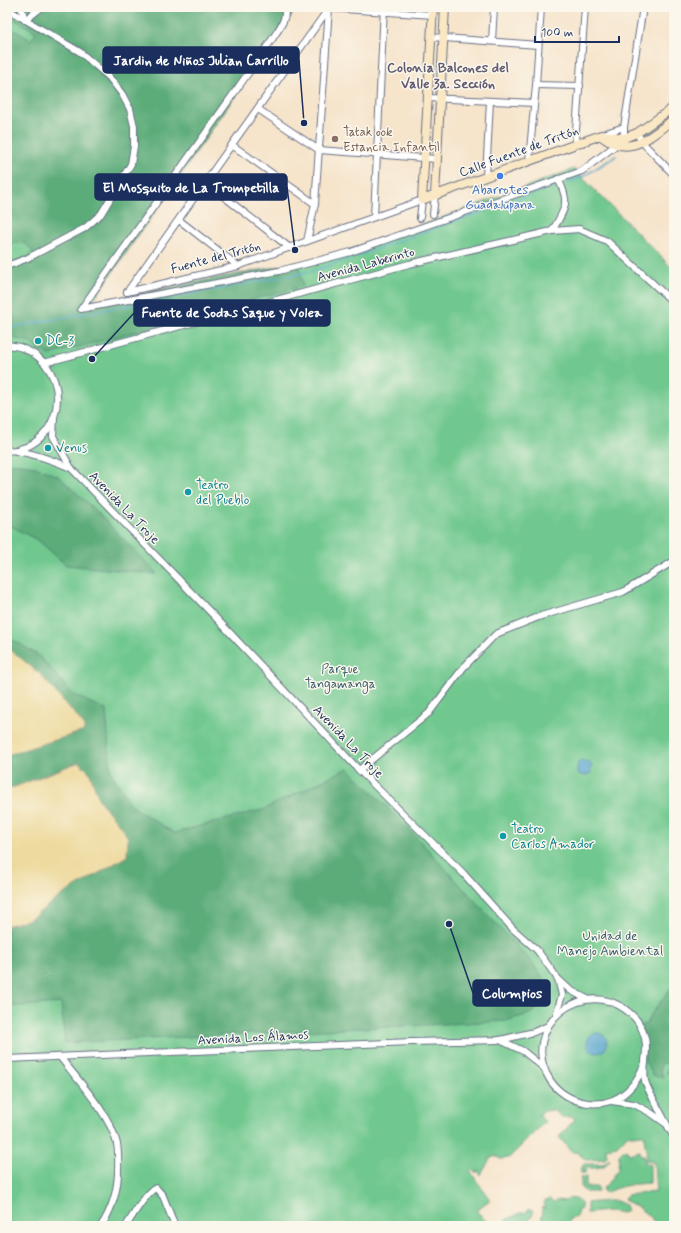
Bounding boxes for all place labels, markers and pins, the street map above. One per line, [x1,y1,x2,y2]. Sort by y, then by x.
callout: Jardin de Niños Julian Carrillo [103,47,299,73]
place label: Tatak ook Estancia Infantil [343,124,440,156]
marker: Tatak ook Estancia Infantil [330,134,340,144]
marker: Abarrotes Guadalupana [495,171,505,181]
callout: El Mosquito de La Trompetilla [95,174,287,200]
place label: Abarrotes Guadalupana [465,182,535,214]
callout: Fuente de Sodas Saque y Volea [134,300,330,326]
place label: DC-3 [46,333,74,350]
marker: DC-3 [33,336,43,346]
place label: Venus [56,440,87,457]
marker: Venus [43,443,53,453]
place label: Teatro del Pueblo [196,477,250,509]
marker: Teatro del Pueblo [183,487,193,497]
place label: Teatro Carlos Amador [511,821,595,853]
marker: Teatro Carlos Amador [498,831,508,841]
callout: Columpios [473,980,550,1006]

